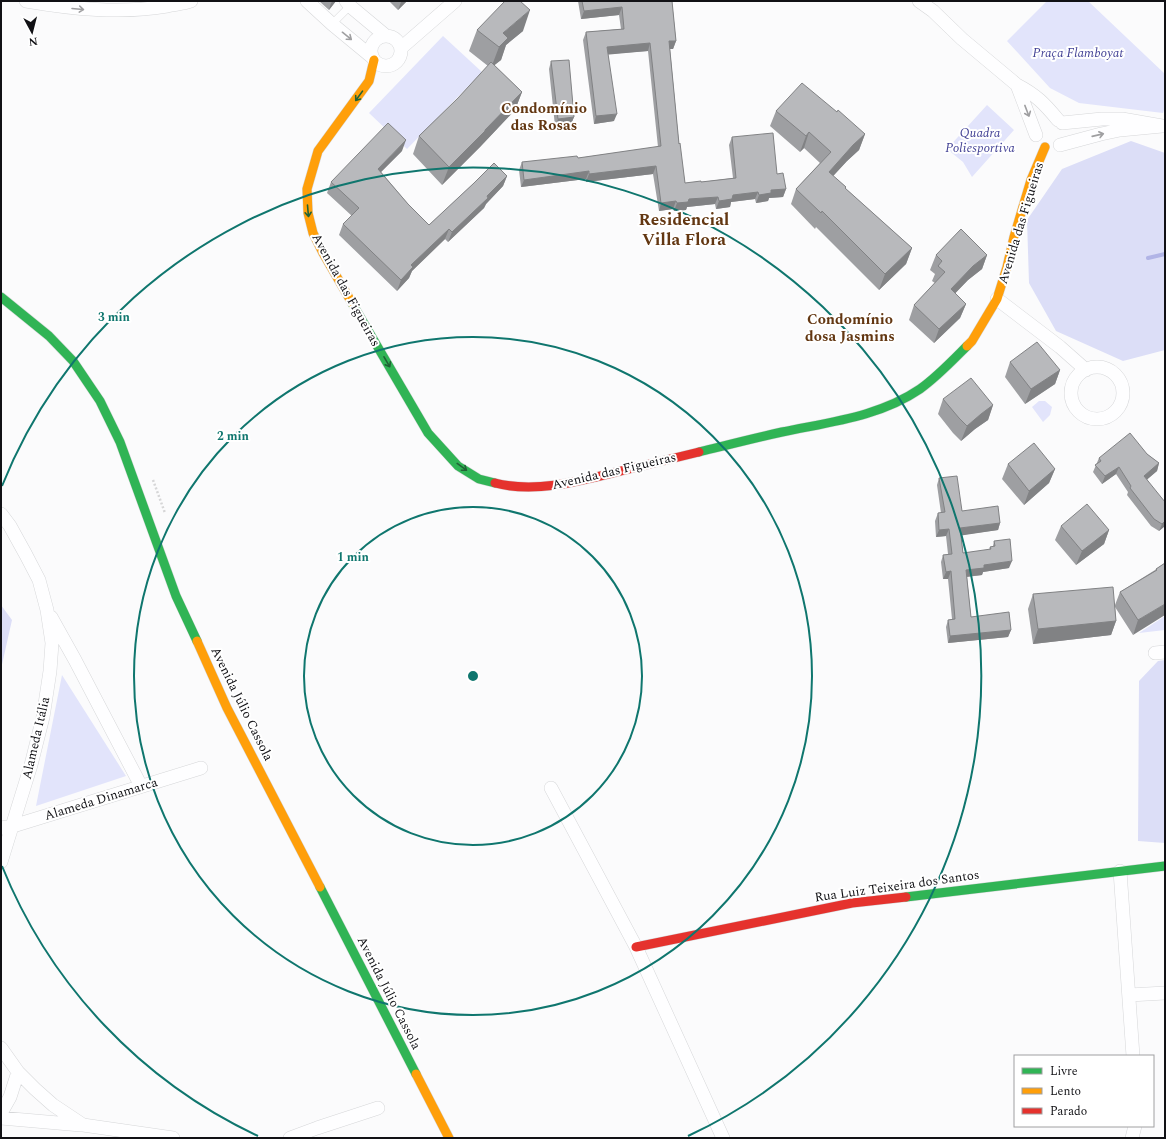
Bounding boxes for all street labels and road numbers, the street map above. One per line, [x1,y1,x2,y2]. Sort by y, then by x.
street label: Avenida das Figueiras [993,160,1049,286]
street label: Avenida das Figueiras [307,230,385,350]
street label: Avenida das Figueiras [550,447,678,495]
street label: Avenida Júlio Cassola [206,644,279,765]
street label: Alameda Itália [17,694,55,781]
street label: Alameda Dinamarca [42,772,161,826]
street label: Rua Luiz Teixeira dos Santos [813,865,981,907]
street label: Avenida Júlio Cassola [352,933,427,1054]

